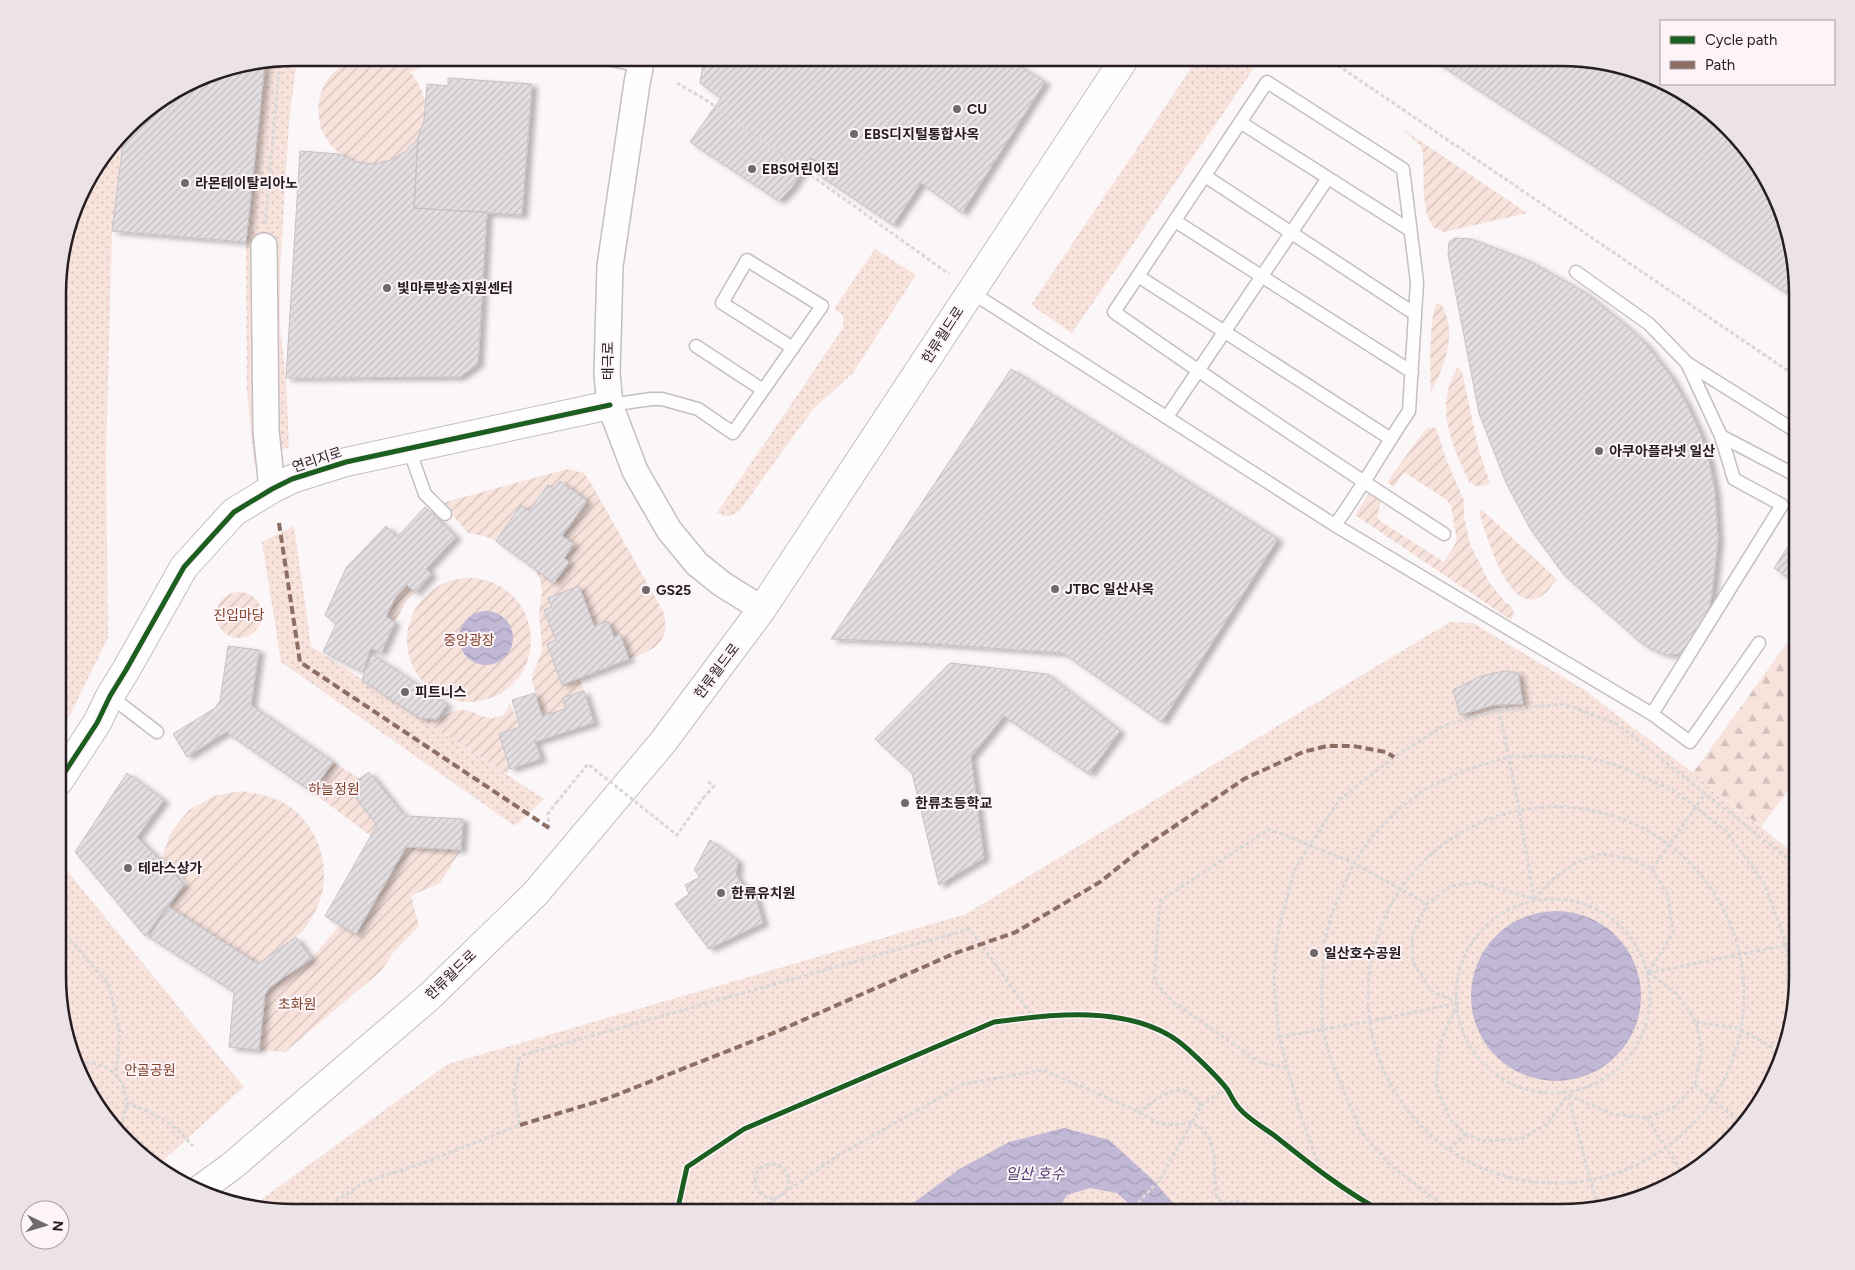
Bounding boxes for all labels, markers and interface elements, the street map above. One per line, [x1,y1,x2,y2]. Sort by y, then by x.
legend [1660,20,1835,85]
text: Cycle path [1705,31,1777,49]
text: Path [1705,56,1735,74]
place label: CU [967,101,987,118]
marker: CU [951,103,963,115]
place label: EBS디지털통합사옥 [864,126,980,143]
marker: EBS디지털통합사옥 [848,128,860,140]
place label: EBS어린이집 [762,161,839,178]
marker: EBS어린이집 [746,163,758,175]
place label: 라몬테이탈리아노 [195,175,298,192]
marker: 라몬테이탈리아노 [179,177,191,189]
place label: 빛마루방송지원센터 [397,280,513,297]
marker: 빛마루방송지원센터 [381,282,393,294]
street label: 한류월드로 [918,303,968,367]
street label: 태극로 [600,342,617,380]
place label: 아쿠아플라넷 일산 [1609,443,1715,460]
street label: 연리지로 [290,444,344,476]
marker: 아쿠아플라넷 일산 [1593,445,1605,457]
place label: JTBC 일산사옥 [1065,581,1155,598]
place label: GS25 [656,582,691,599]
marker: JTBC 일산사옥 [1049,583,1061,595]
marker: GS25 [640,584,652,596]
park label: 진입마당 [213,607,265,624]
park label: 중앙광장 [443,632,495,649]
street label: 한류월드로 [691,640,743,702]
place label: 피트니스 [415,684,467,701]
marker: 피트니스 [399,686,411,698]
park label: 하늘정원 [308,781,360,798]
place label: 한류초등학교 [915,795,992,812]
marker: 한류초등학교 [899,797,911,809]
place label: 테라스상가 [138,860,203,877]
marker: 테라스상가 [122,862,134,874]
place label: 한류유치원 [731,885,795,902]
marker: 한류유치원 [715,887,727,899]
place label: 일산호수공원 [1324,945,1401,962]
street label: 한류월드로 [422,946,480,1003]
marker: 일산호수공원 [1308,947,1320,959]
park label: 초화원 [278,996,316,1013]
park label: 안골공원 [124,1062,176,1079]
water label: 일산 호수 [1006,1165,1066,1183]
north arrow [20,1200,70,1250]
text: N [49,1220,66,1232]

